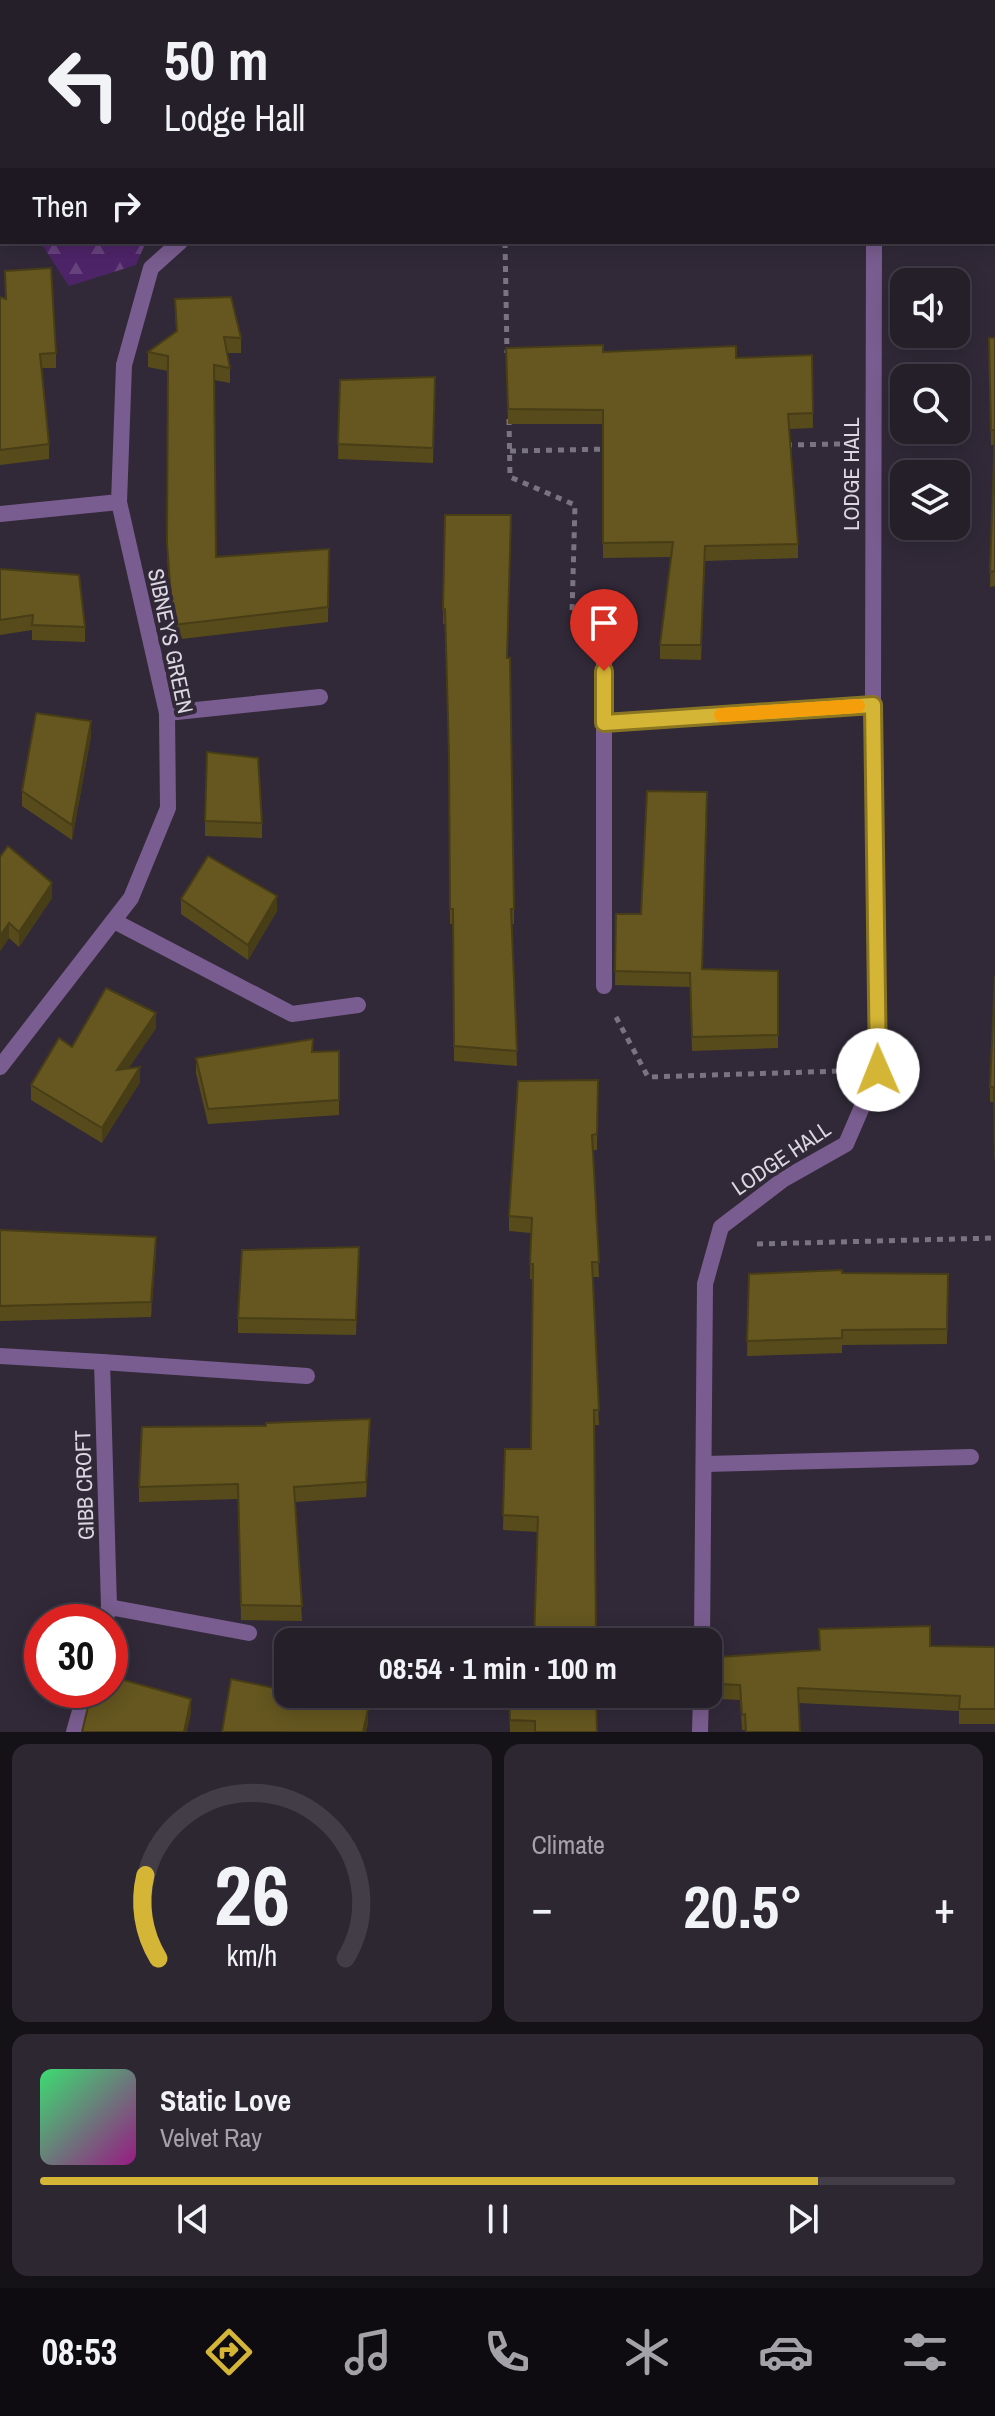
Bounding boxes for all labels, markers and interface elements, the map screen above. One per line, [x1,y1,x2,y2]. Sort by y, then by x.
text: 50 m [164,22,269,97]
icon: left [32,32,136,136]
text: Lodge Hall [164,94,305,142]
icon: right [104,184,148,228]
text: Then [32,186,88,226]
map controls [890,268,970,540]
button: sound [890,268,970,348]
button: search [890,364,970,444]
street label: LODGE HALL [836,417,866,531]
button: layers [890,460,970,540]
street label: SIBNEYS GREEN [141,566,201,716]
pin [570,589,638,671]
icon: arrive [582,601,626,645]
position arrow [836,1028,920,1112]
street label: LODGE HALL [726,1114,836,1202]
street label: GIBB CROFT [67,1429,101,1541]
speed limit sign: 30 [24,1604,128,1708]
text: 08:54 · 1 min · 100 m [379,1648,617,1688]
text: Climate [532,1827,605,1862]
text: 26 [214,1839,290,1951]
text: 20.5° [683,1866,803,1947]
text: − [532,1877,553,1937]
text: + [934,1877,955,1937]
text: km/h [226,1936,277,1975]
text: Static Love [160,2080,291,2120]
text: Velvet Ray [160,2120,262,2155]
icon: previous [171,2197,215,2241]
icon: pause [476,2197,520,2241]
icon: next [781,2197,825,2241]
icon: directions [201,2324,257,2380]
icon: music [340,2324,396,2380]
icon: phone [479,2324,535,2380]
icon: climate [619,2324,675,2380]
icon: car [758,2324,814,2380]
icon: filters [897,2324,953,2380]
text: 08:53 [42,2328,117,2376]

